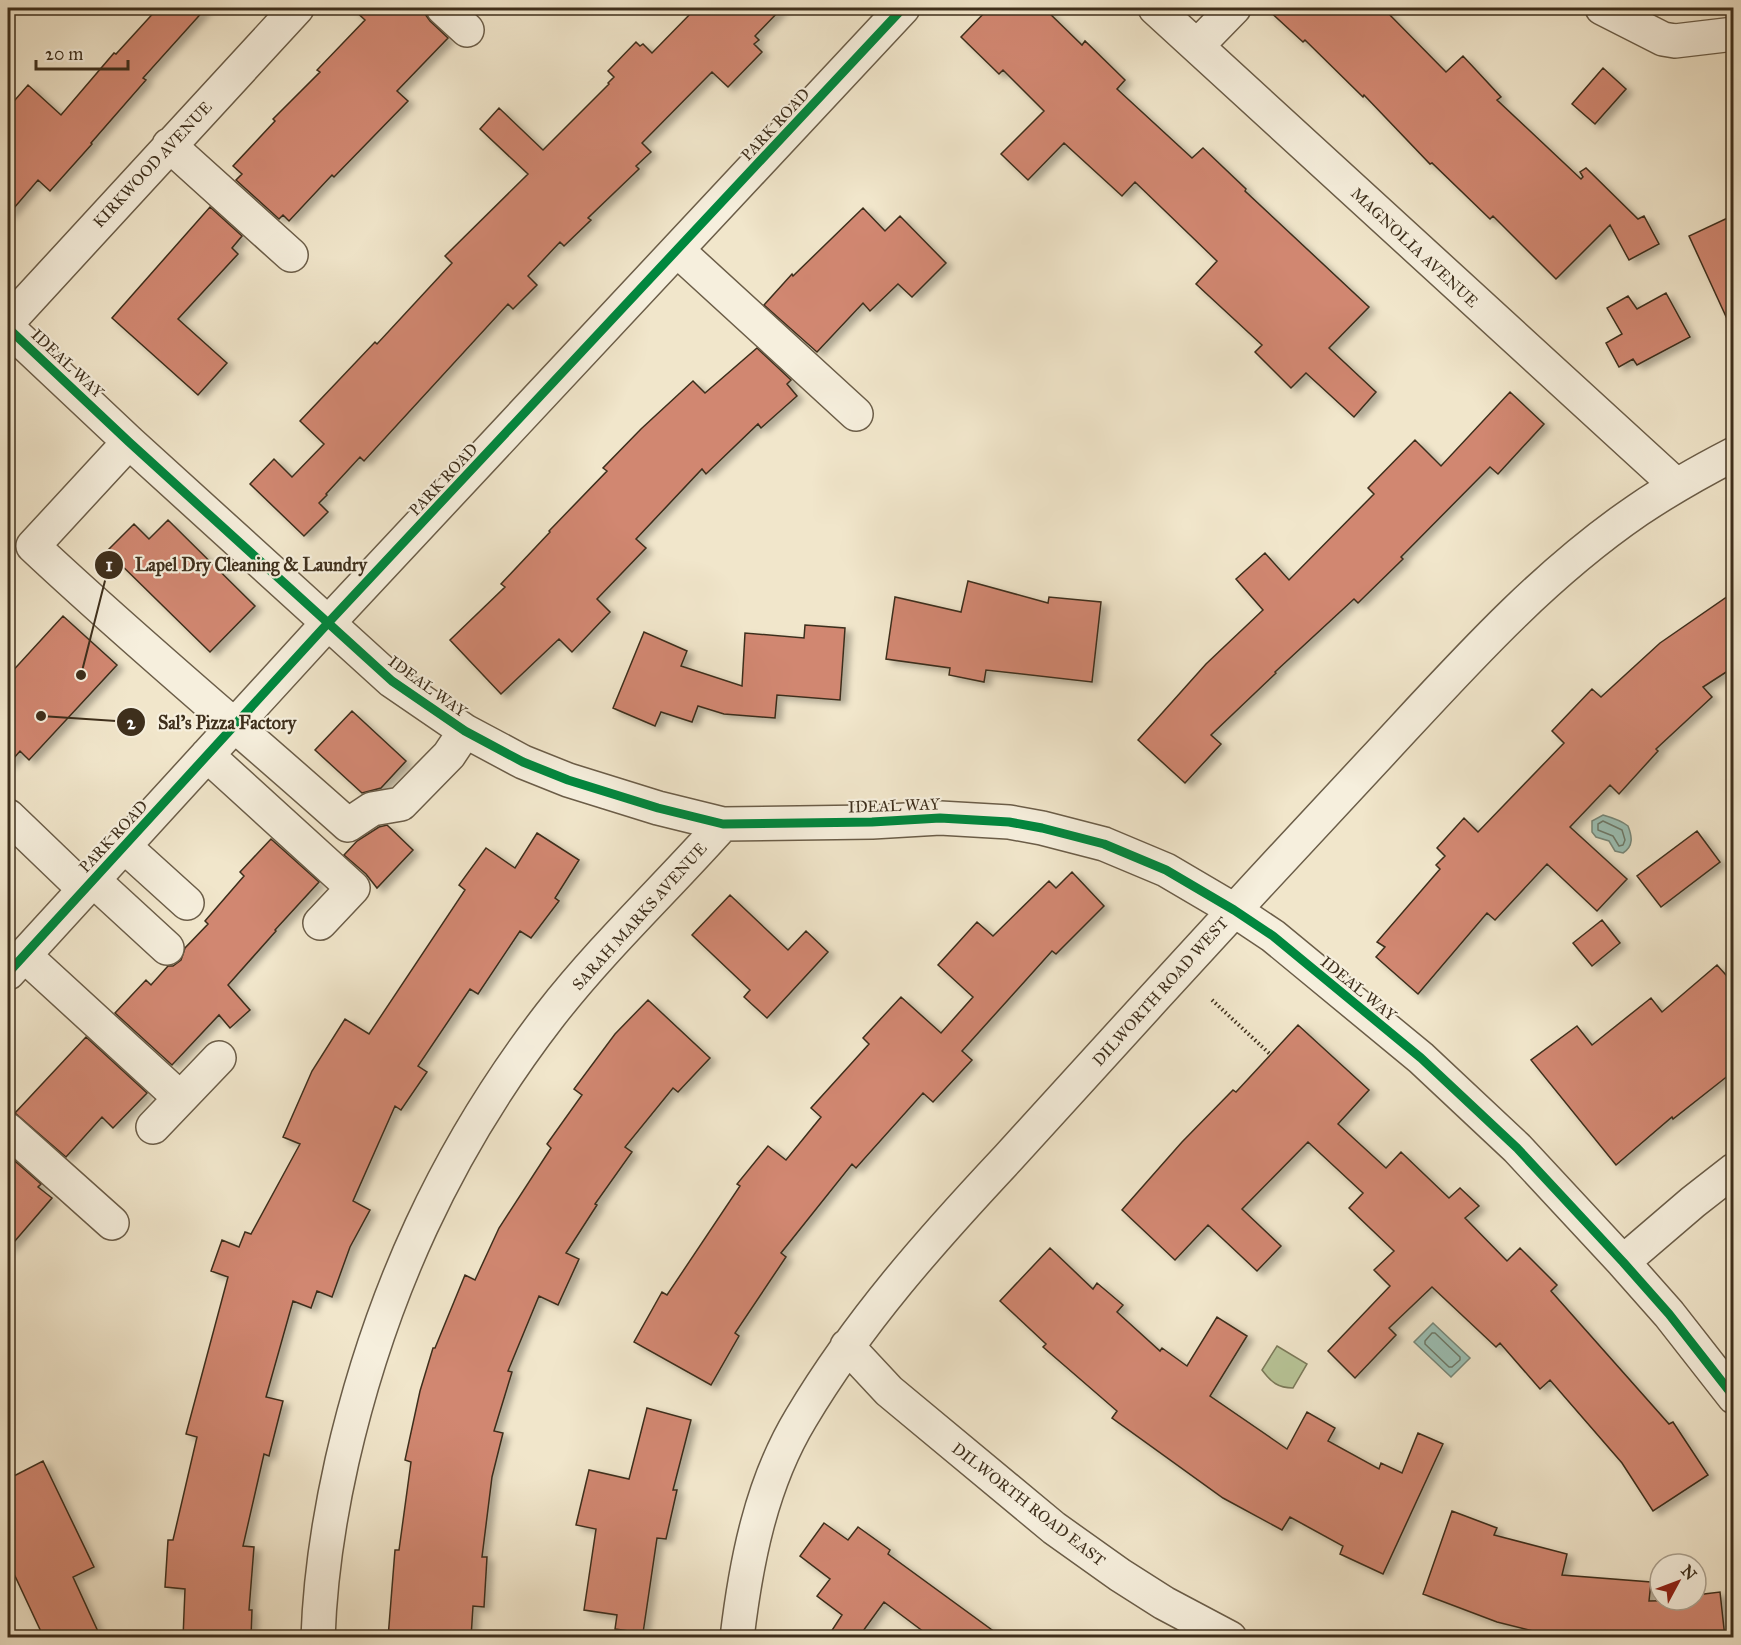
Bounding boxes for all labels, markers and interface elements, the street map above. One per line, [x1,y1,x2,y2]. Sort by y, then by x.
scale bar [36,33,128,71]
text: 20 m [45,43,83,65]
street label: PARK ROAD [737,84,814,164]
street label: KIRKWOOD AVENUE [89,97,216,231]
street label: MAGNOLIA AVENUE [1347,184,1482,311]
street label: IDEAL WAY [28,325,108,402]
street label: PARK ROAD [405,439,482,519]
callout: Lapel Dry Cleaning & Laundry [94,547,379,583]
text: 1 [105,554,113,576]
text: Lapel Dry Cleaning & Laundry [135,554,368,577]
street label: IDEAL WAY [385,652,471,722]
callout: Sal's Pizza Factory [116,704,308,740]
text: 2 [127,712,137,734]
text: Sal's Pizza Factory [158,712,298,735]
street label: IDEAL WAY [848,794,941,817]
street label: PARK ROAD [75,796,152,876]
street label: SARAH MARKS AVENUE [568,839,711,994]
street label: DILWORTH ROAD WEST [1089,913,1232,1070]
street label: IDEAL WAY [1317,952,1401,1025]
street label: DILWORTH ROAD EAST [948,1439,1109,1570]
north arrow [1648,1552,1708,1612]
text: N [1677,1561,1701,1584]

